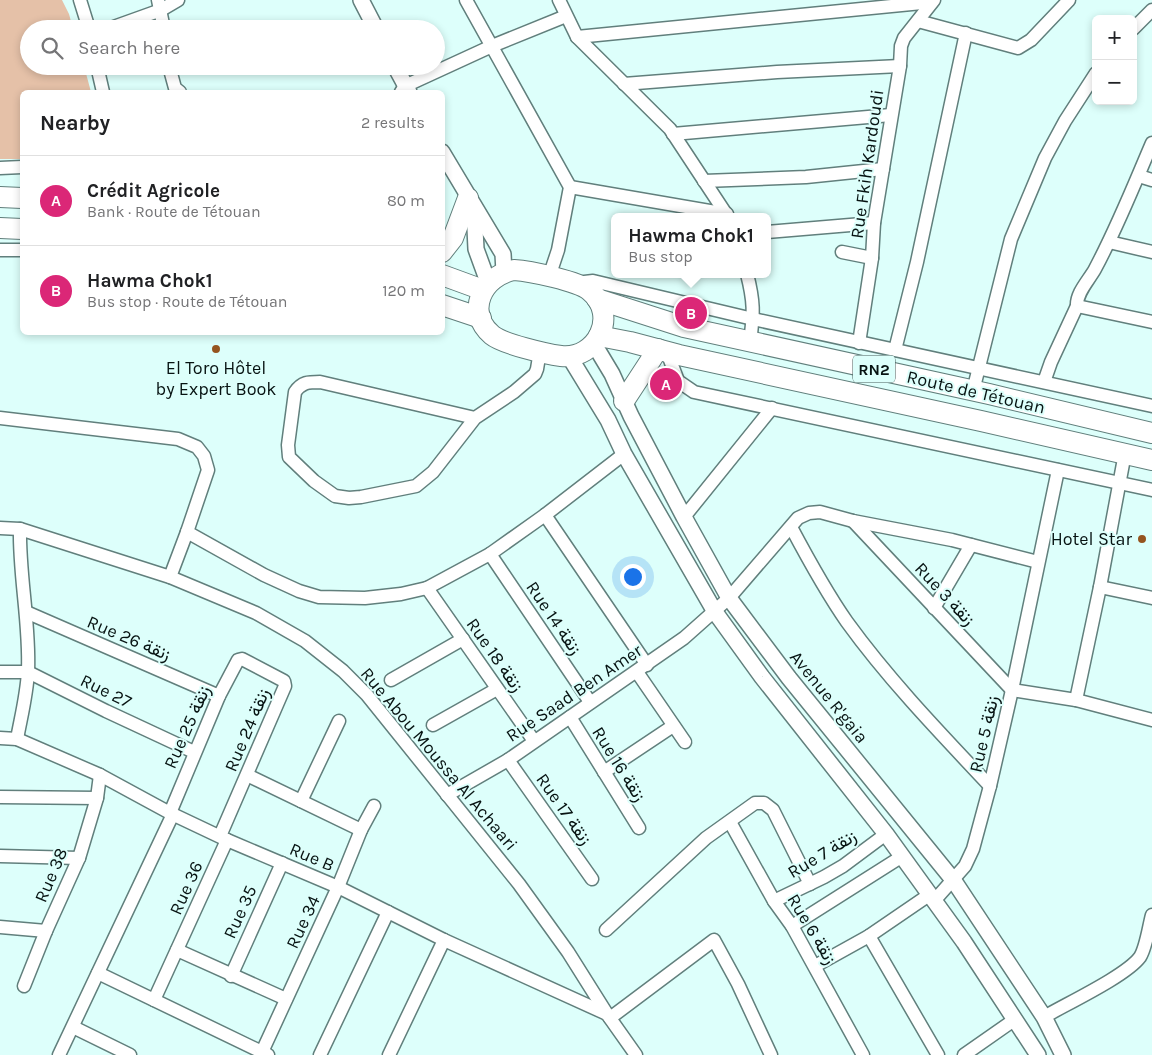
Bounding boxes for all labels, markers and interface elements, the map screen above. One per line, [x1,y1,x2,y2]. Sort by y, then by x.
map controls [1092,15,1137,105]
button: + [1092,15,1137,60]
search box [20,20,445,75]
icon: search [38,34,66,62]
text: Search here [78,37,180,59]
button: − [1092,60,1137,105]
street label: Rue Fkih Kardoudi [846,88,888,240]
text: Nearby [40,111,110,135]
text: 2 results [361,113,425,132]
text: Crédit Agricole [87,180,220,202]
text: A [51,191,61,210]
text: 80 m [387,191,425,210]
text: Bank · Route de Tétouan [87,202,261,221]
popup [611,213,771,278]
text: Hawma Chok1 [628,225,754,247]
text: Bus stop [628,247,693,266]
text: Hawma Chok1 [87,270,213,292]
text: B [51,281,61,300]
text: 120 m [382,281,425,300]
text: Bus stop · Route de Tétouan [87,292,288,311]
pin: B [675,294,707,332]
marker: El Toro Hôtel by Expert Book [210,343,222,355]
road number: RN2 [853,356,895,382]
place label: El Toro Hôtel by Expert Book [156,357,276,400]
pin: A [650,365,682,403]
street label: Route de Tétouan [905,365,1047,419]
place label: Hotel Star [1051,528,1132,550]
marker: Hotel Star [1136,533,1148,545]
street label: Rue 3 زنقة [910,558,980,630]
your location [620,564,646,590]
street label: Rue 14 زنقة [521,577,587,659]
street label: Rue 26 زنقة [84,611,174,665]
street label: Rue 18 زنقة [462,614,528,696]
street label: Rue Saad Ben Amer [502,639,647,747]
street label: Avenue R'gaia [785,646,873,748]
street label: Rue Abou Moussa Al Achaari [356,663,522,855]
street label: Rue 27 [77,669,136,713]
street label: Rue 25 زنقة [159,682,215,772]
street label: Rue 24 زنقة [220,685,274,775]
street label: Rue 5 زنقة [964,693,1004,775]
street label: Rue 16 زنقة [587,722,651,806]
street label: Rue 17 زنقة [531,769,597,849]
street label: Rue 7 زنقة [784,825,860,883]
street label: Rue B [286,838,338,876]
street label: Rue 38 [30,844,72,906]
street label: Rue 36 [164,858,208,918]
street label: Rue 35 [219,882,261,942]
street label: Rue 6 زنقة [782,890,842,968]
street label: Rue 34 [281,892,325,952]

